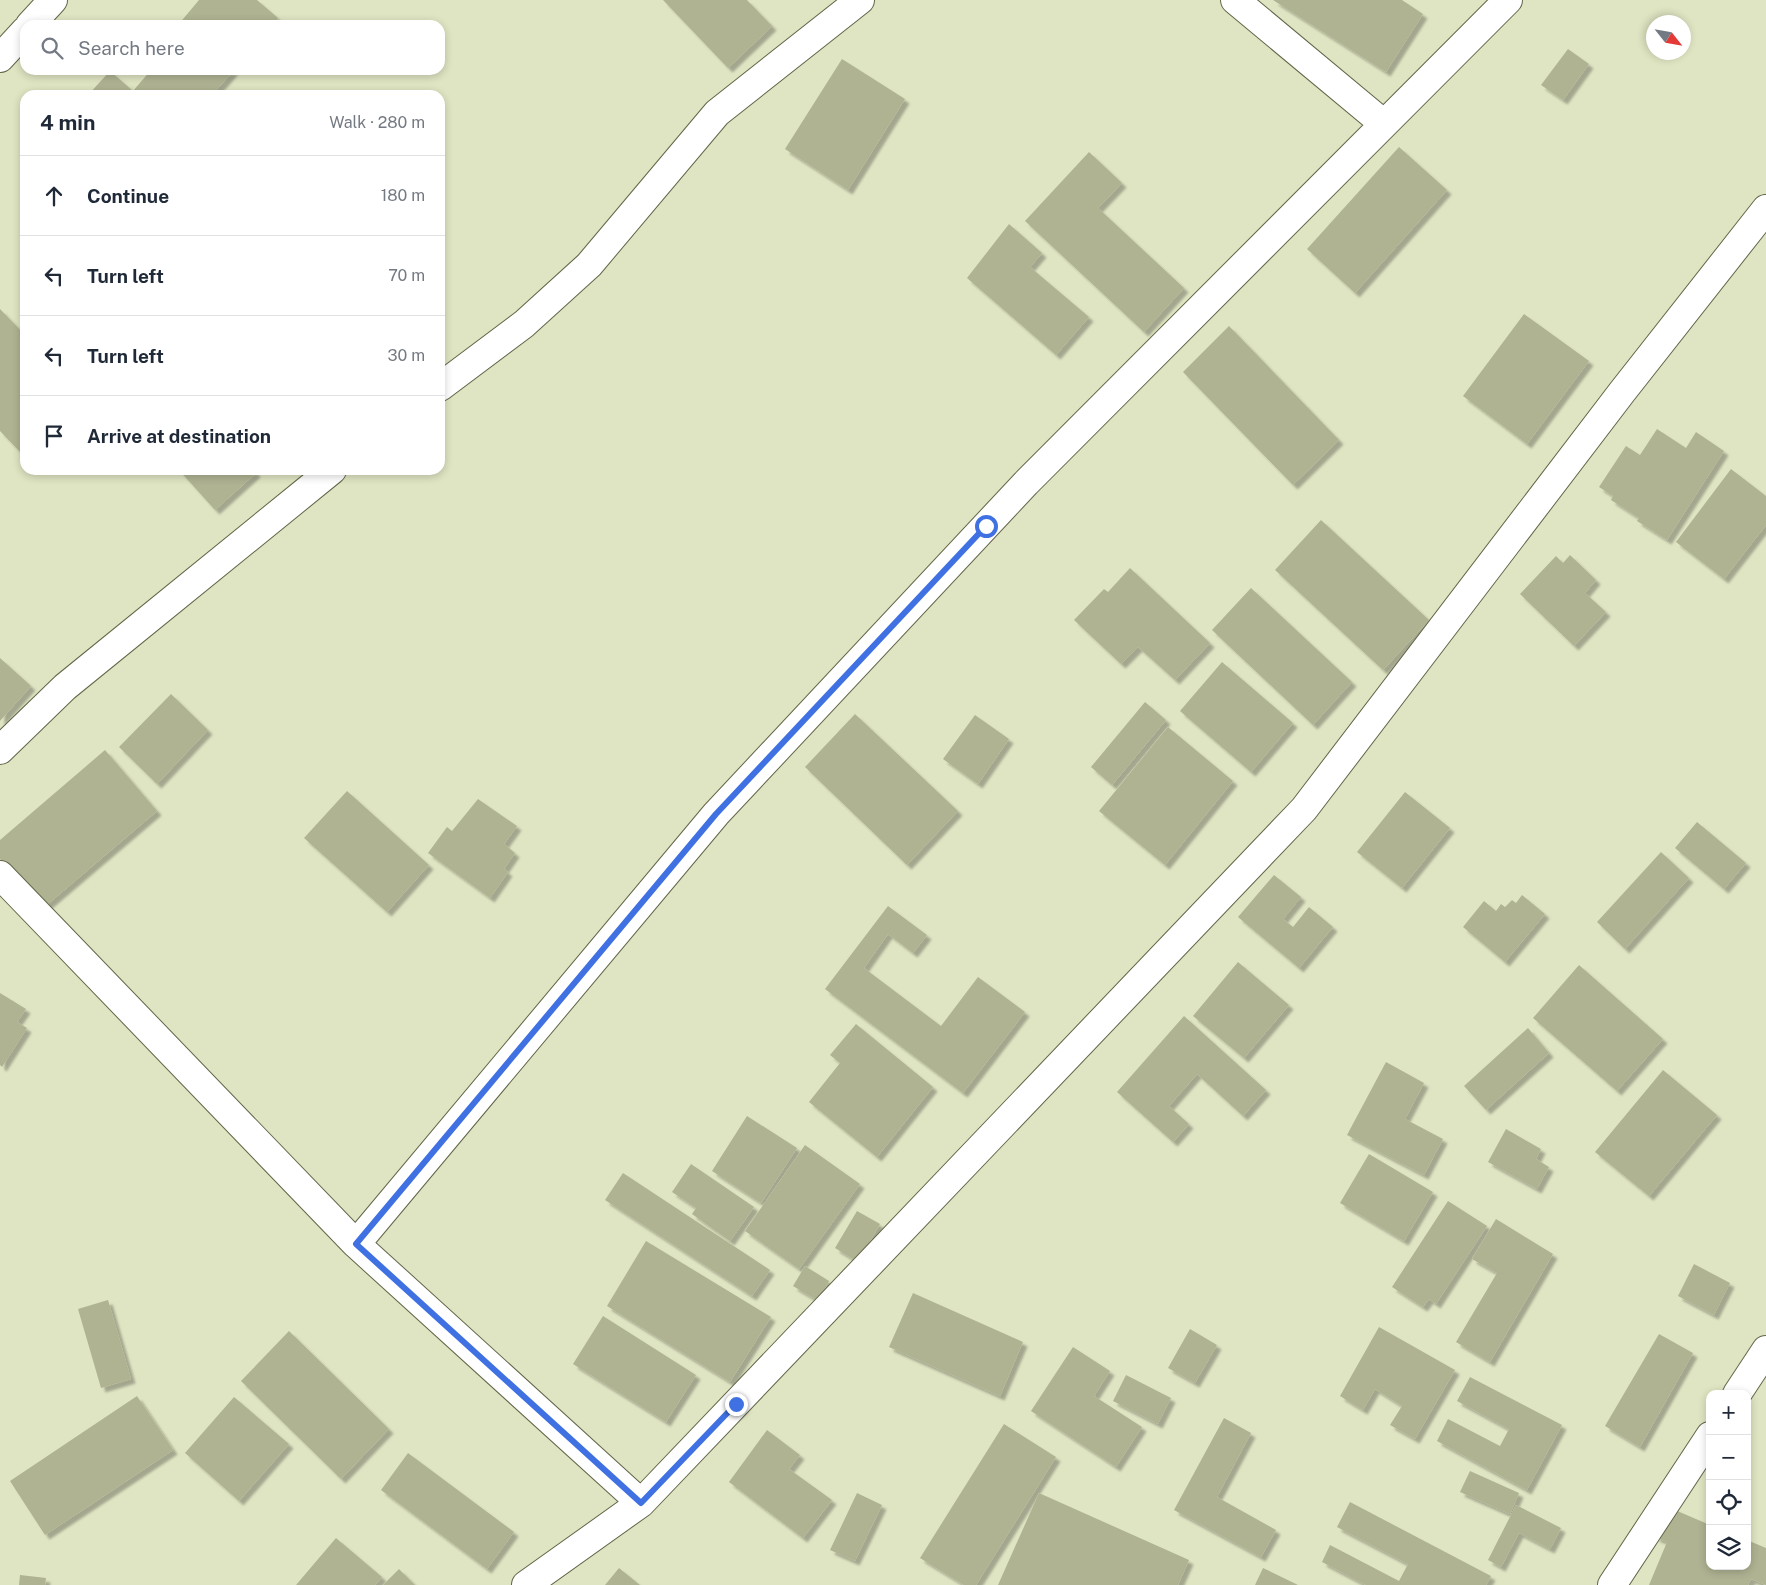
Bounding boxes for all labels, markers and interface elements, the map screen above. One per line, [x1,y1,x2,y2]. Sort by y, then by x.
north arrow [1646,15,1691,60]
search box [20,20,445,75]
icon: search [38,34,66,62]
text: Search here [78,37,185,59]
text: 4 min [40,110,95,135]
text: Walk · 280 m [329,113,425,132]
icon: ahead [40,182,68,210]
text: Continue [87,185,169,207]
text: 180 m [381,186,425,205]
icon: left [40,262,68,290]
text: Turn left [87,265,164,287]
text: 70 m [388,266,425,285]
icon: left [40,342,68,370]
text: Turn left [87,345,164,367]
text: 30 m [388,346,425,365]
icon: arrive [40,422,68,450]
text: Arrive at destination [87,425,271,447]
route start [975,515,998,538]
map controls [1706,1390,1751,1570]
button: + [1706,1390,1751,1435]
route end [725,1393,748,1416]
button: − [1706,1435,1751,1480]
button: locate [1706,1480,1751,1525]
button: layers [1706,1525,1751,1570]

